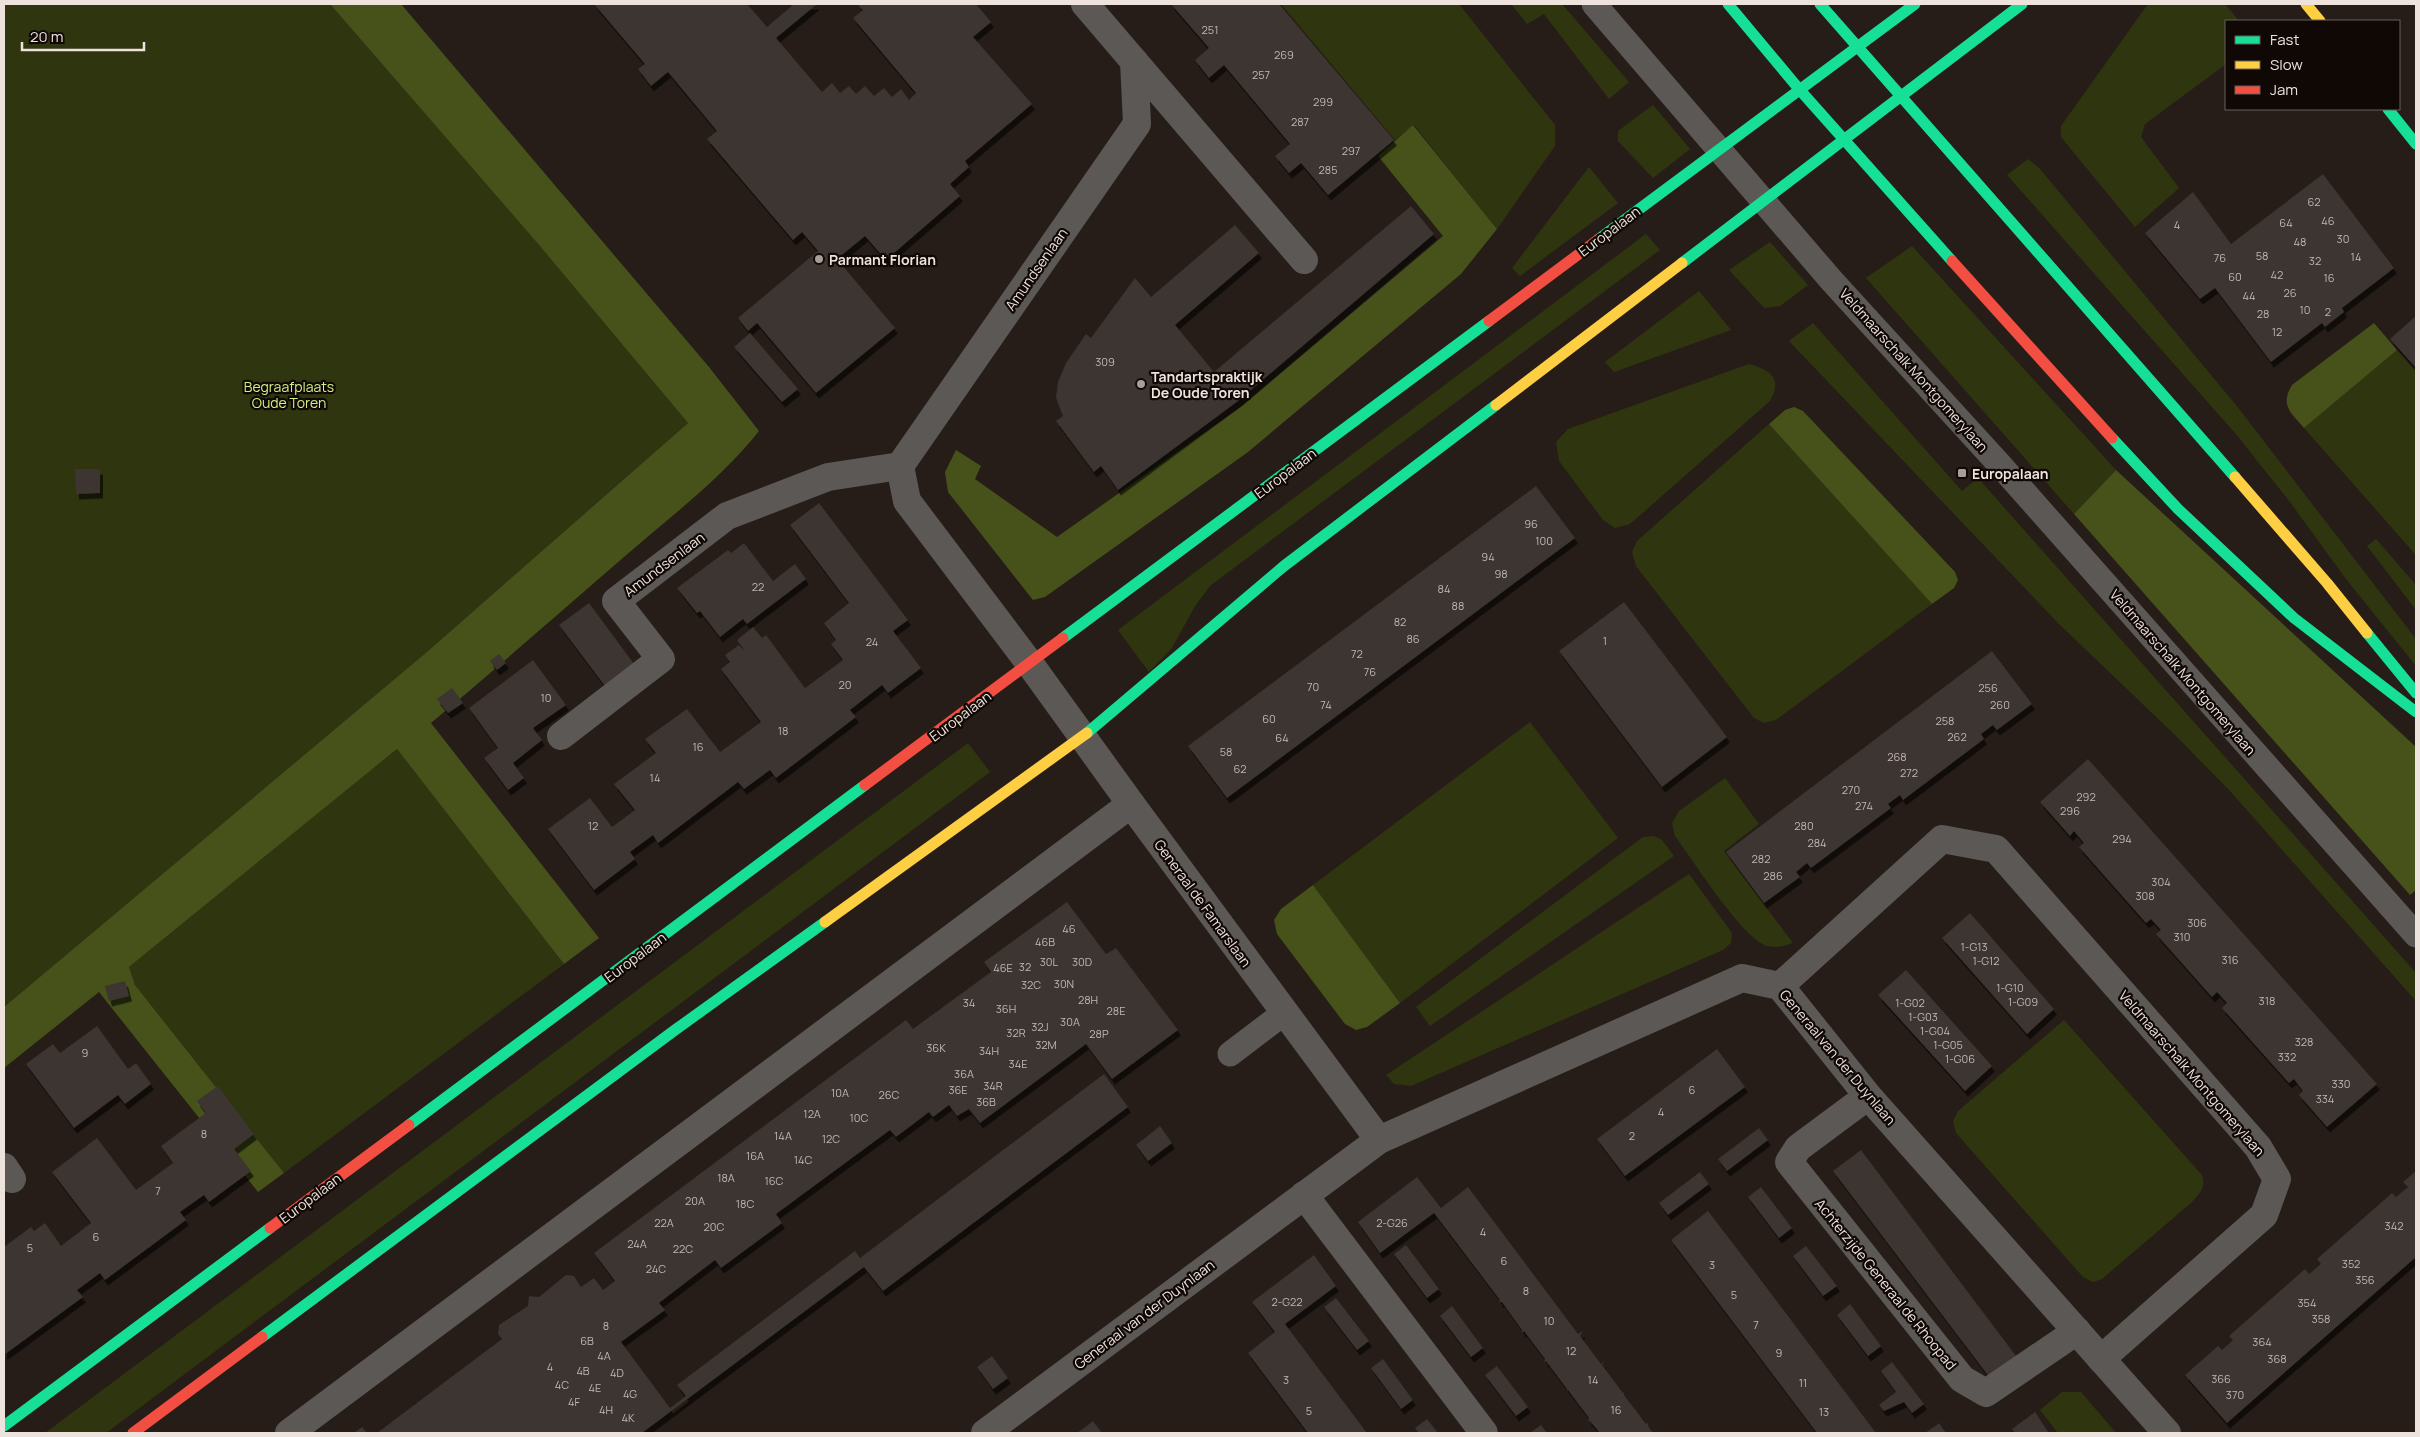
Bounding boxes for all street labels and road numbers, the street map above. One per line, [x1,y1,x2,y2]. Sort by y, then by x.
street label: Europalaan [1574,202,1644,260]
street label: Amundsenlaan [1001,224,1071,314]
street label: Veldmaarschalk Montgomerylaan [1835,284,1993,456]
street label: Europalaan [1250,444,1320,502]
street label: Amundsenlaan [620,527,708,601]
street label: Veldmaarschalk Montgomerylaan [2106,585,2260,759]
street label: Europalaan [925,687,995,745]
street label: Generaal de Famarslaan [1150,835,1256,971]
street label: Europalaan [600,928,670,986]
street label: Generaal van der Duynlaan [1776,985,1900,1129]
street label: Veldmaarschalk Montgomerylaan [2115,986,2269,1160]
street label: Europalaan [275,1169,345,1227]
street label: Achterzijde Generaal de Rhoopad [1811,1194,1961,1374]
street label: Generaal van der Duynlaan [1070,1255,1218,1373]

